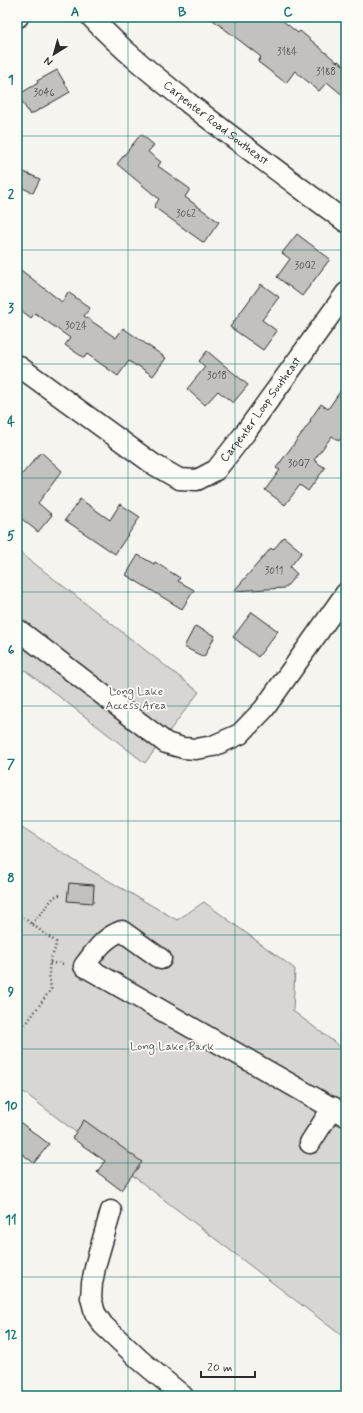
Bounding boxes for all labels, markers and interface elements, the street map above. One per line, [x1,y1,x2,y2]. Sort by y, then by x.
text: A [71,4,79,21]
text: B [178,4,187,21]
text: C [283,4,293,21]
north arrow [34,34,74,74]
house number: 3184 [277,46,297,59]
text: N [41,53,56,69]
house number: 3188 [316,66,336,79]
text: 1 [8,72,14,89]
street label: Carpenter Road Southeast [160,78,272,170]
house number: 3046 [33,87,55,100]
text: 2 [8,186,15,203]
house number: 3062 [176,208,196,221]
house number: 3002 [294,260,316,273]
text: 3 [8,300,14,317]
house number: 3024 [65,320,87,333]
street label: Carpenter Loop Southeast [217,353,306,466]
house number: 3018 [207,370,227,383]
text: 4 [7,414,15,431]
house number: 3007 [288,458,310,471]
text: 5 [7,528,15,545]
house number: 3011 [265,565,283,578]
text: 6 [8,642,15,659]
park label: Long Lake Access Area [105,684,167,714]
text: 7 [7,756,15,773]
text: 8 [7,870,15,887]
text: 9 [8,984,15,1001]
park label: Long Lake Park [130,1039,214,1055]
text: 10 [4,1098,18,1115]
text: 11 [5,1212,17,1229]
text: 12 [5,1327,17,1344]
scale bar [201,1353,255,1379]
text: 20 m [207,1360,233,1376]

